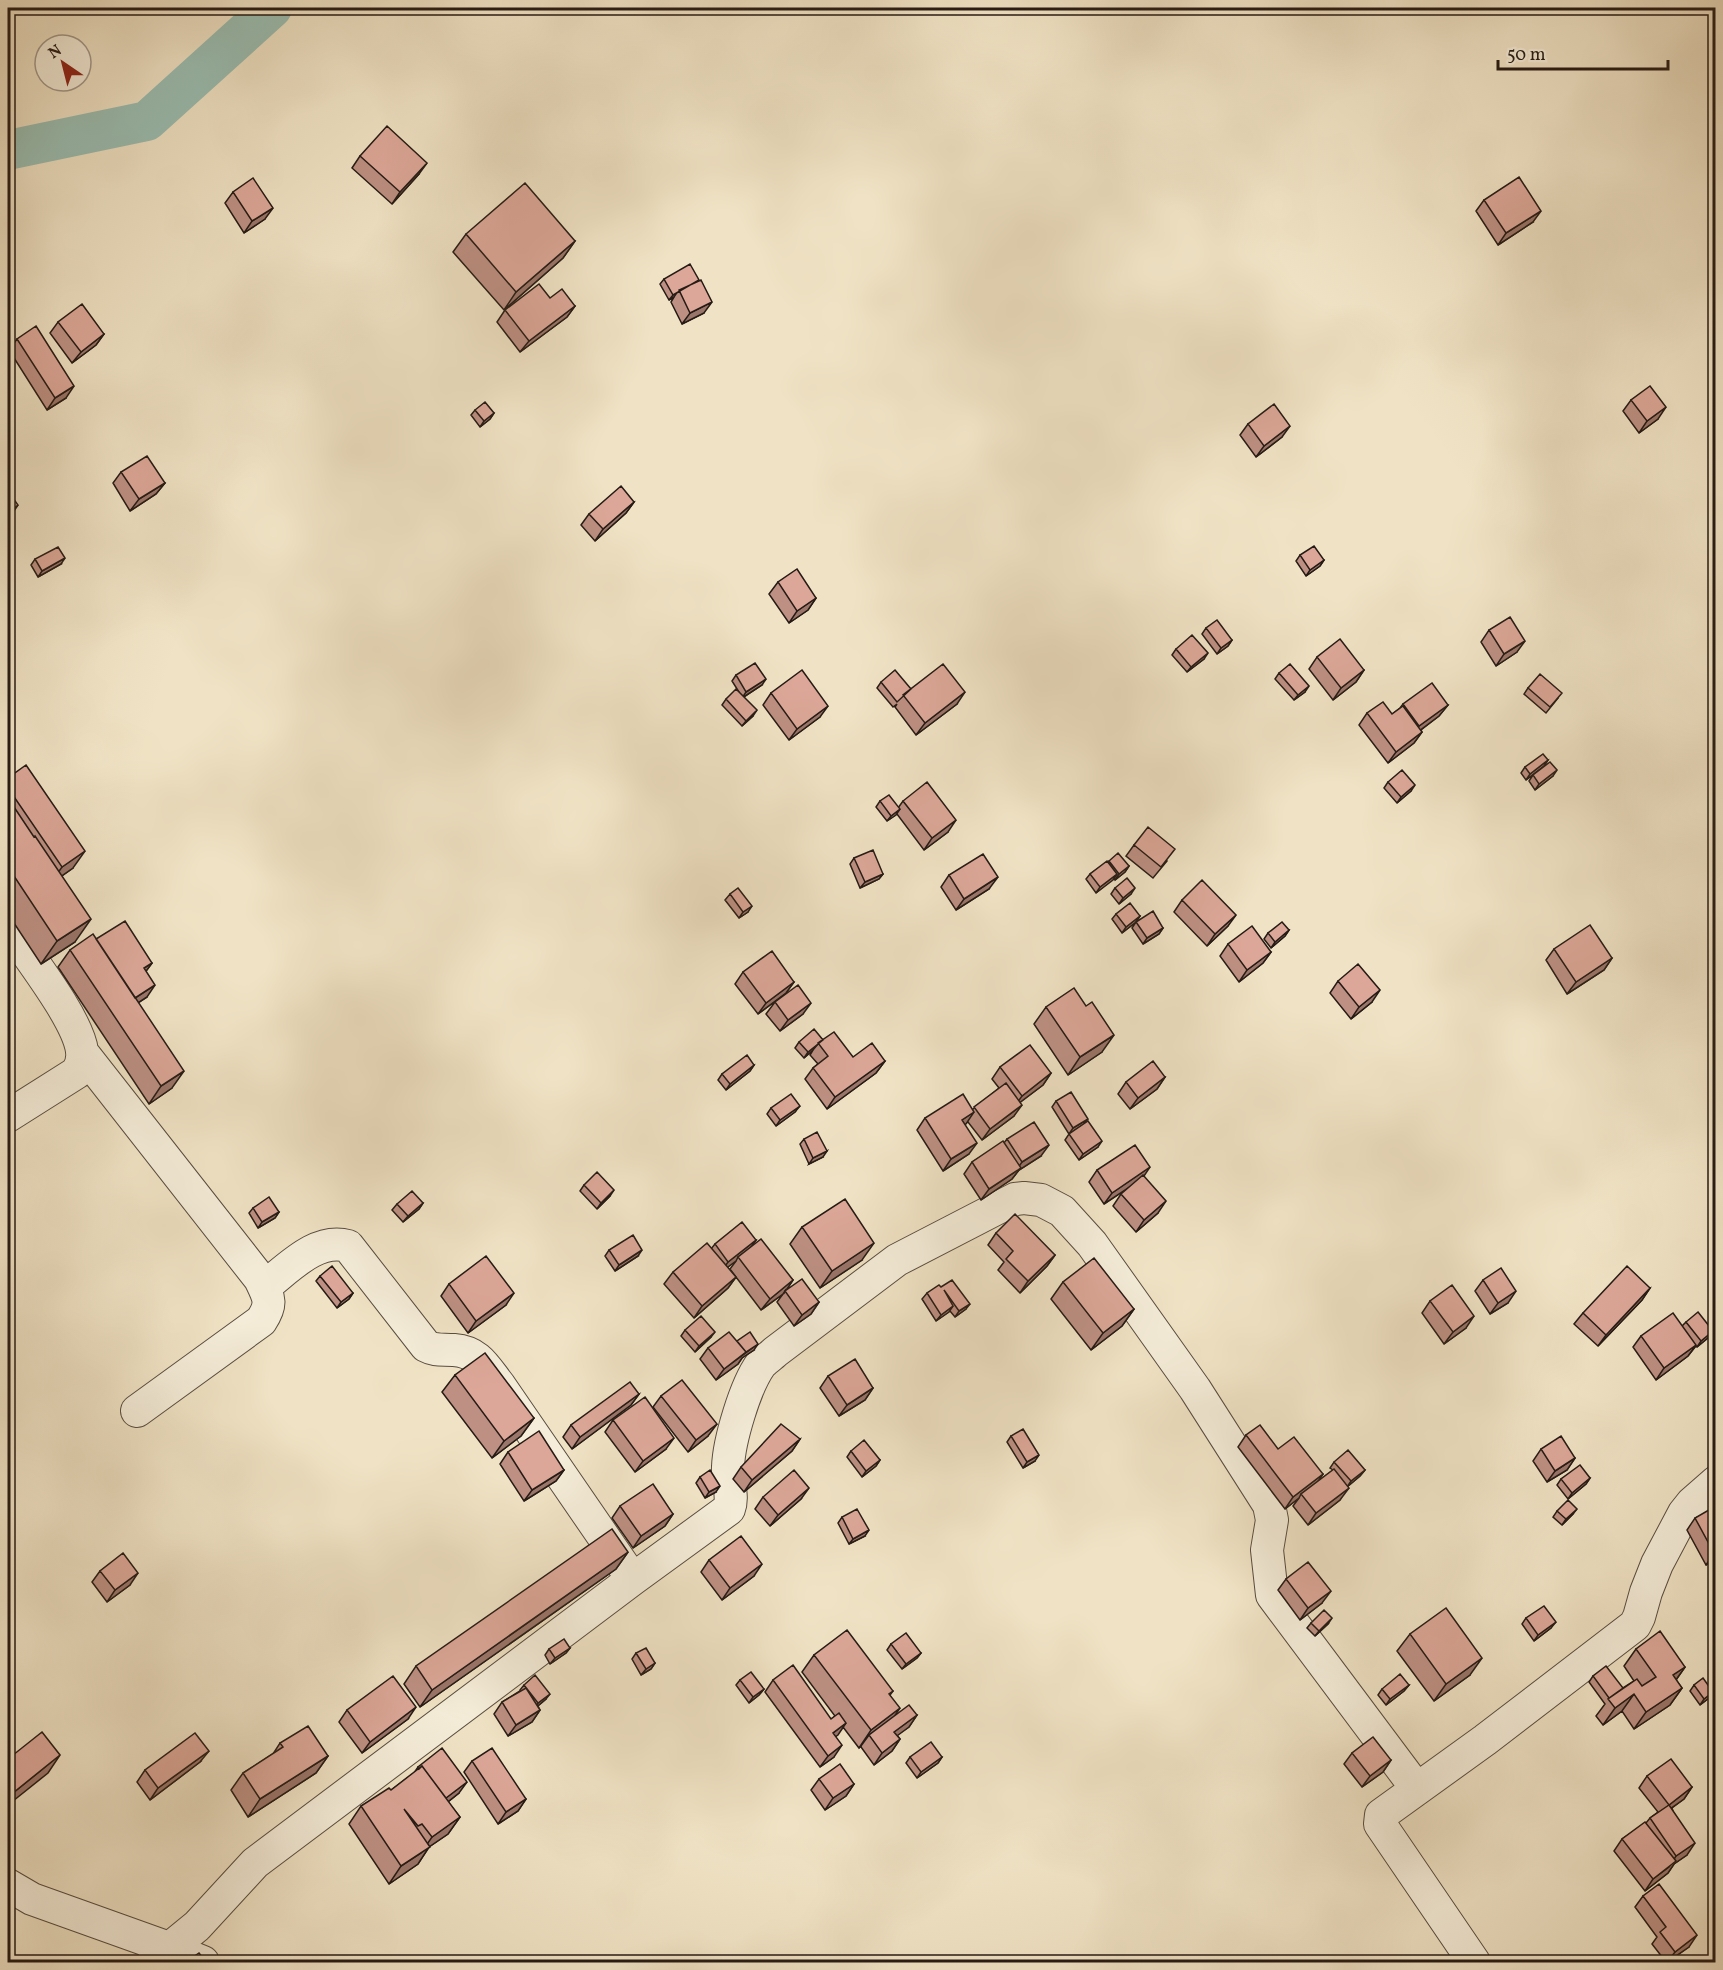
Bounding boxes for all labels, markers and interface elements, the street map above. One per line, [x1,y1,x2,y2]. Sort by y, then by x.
north arrow [33,33,93,93]
scale bar [1498,33,1668,71]
text: N [44,40,67,65]
text: 50 m [1507,43,1546,68]

